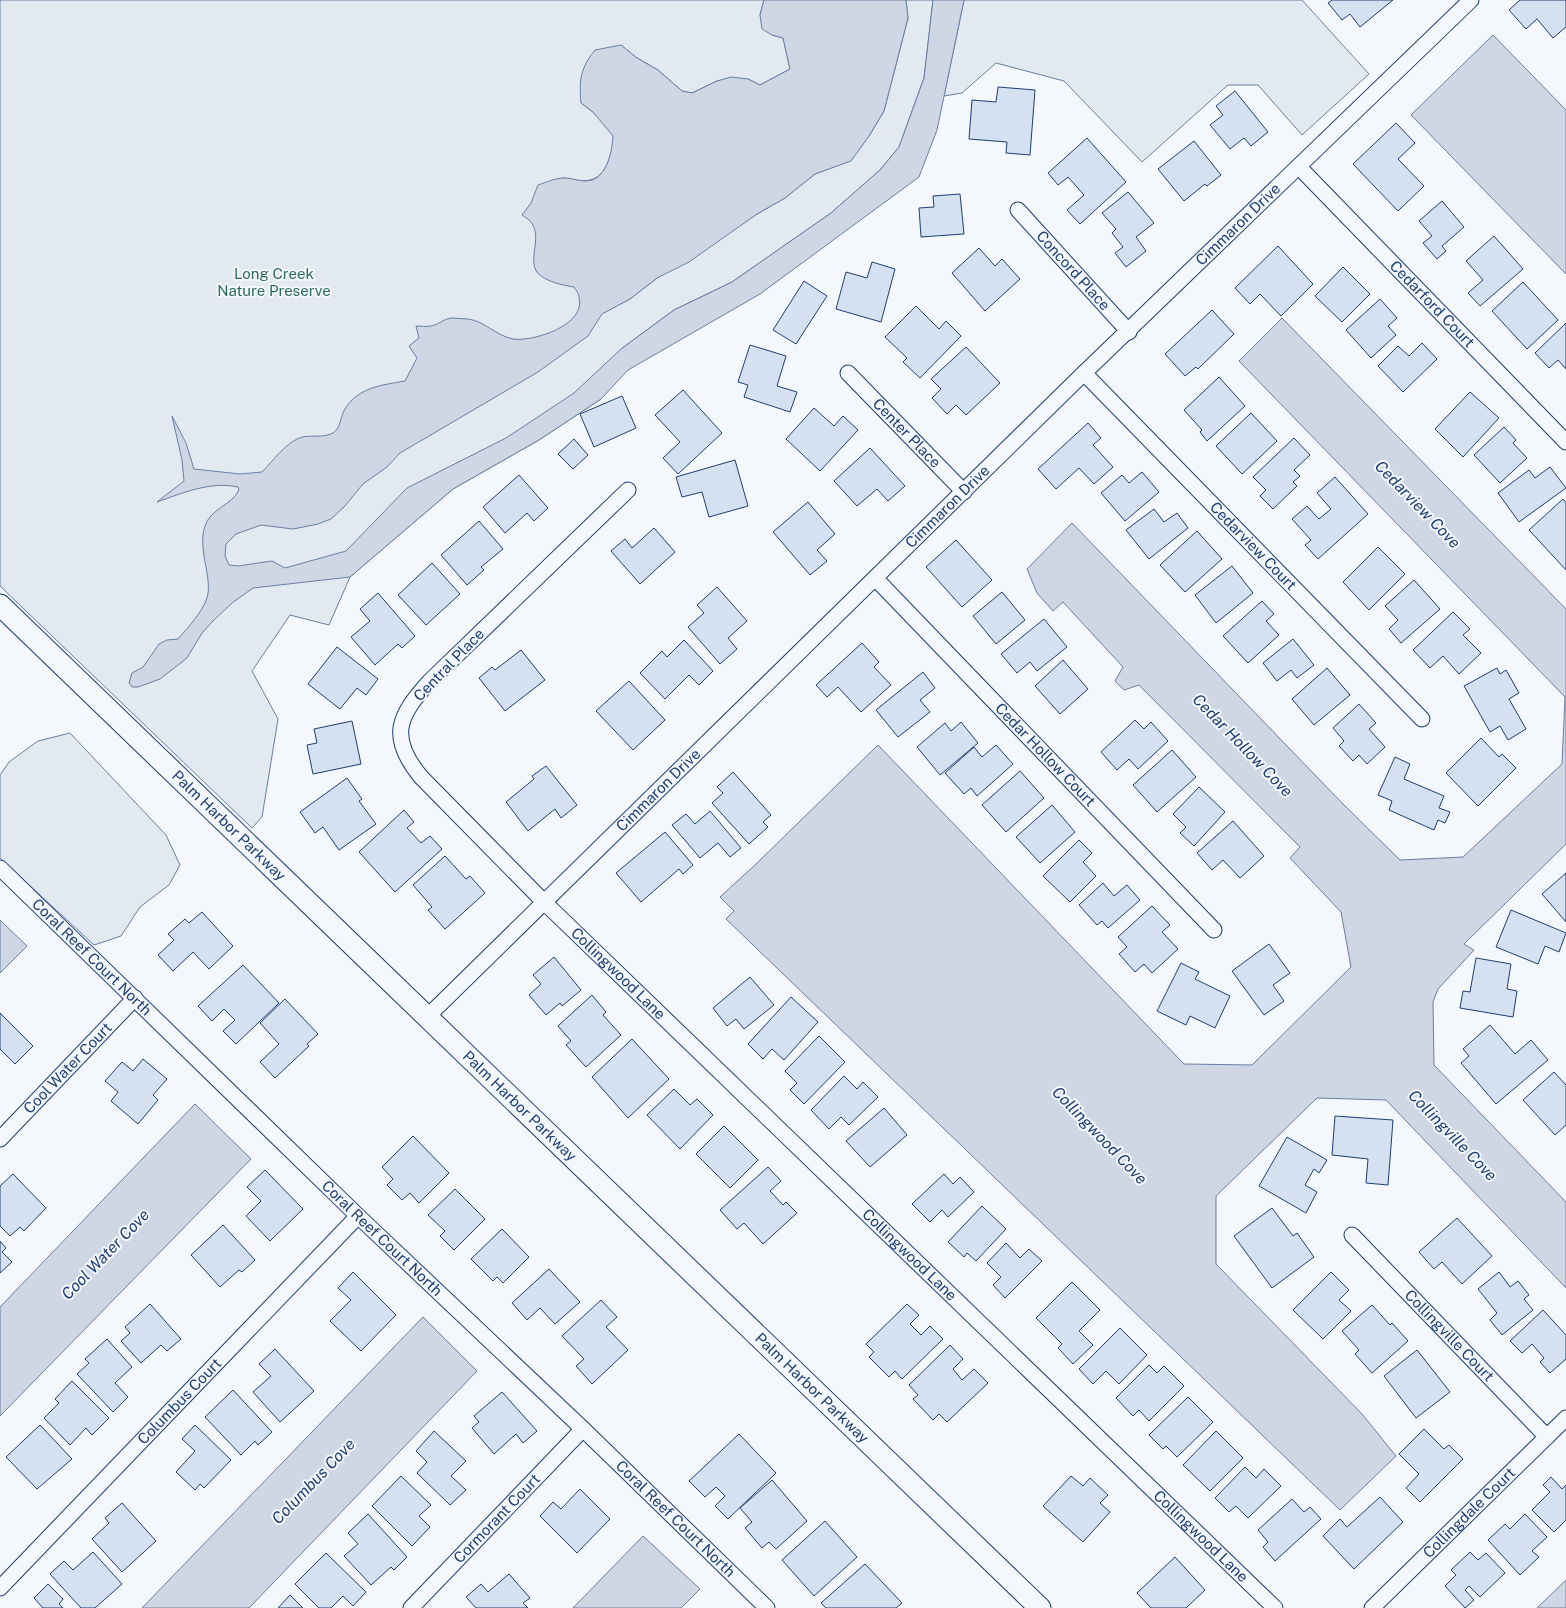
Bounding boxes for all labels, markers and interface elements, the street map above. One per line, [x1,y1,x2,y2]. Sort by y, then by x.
street label: Cimmaron Drive [1192,180,1284,269]
street label: Concord Place [1033,227,1114,314]
street label: Cedarford Court [1387,257,1478,351]
park label: Long Creek Nature Preserve [217,265,331,299]
street label: Center Place [870,395,944,471]
water label: Cedarview Cove [1371,457,1465,552]
street label: Cimmaron Drive [902,461,993,551]
street label: Cedarview Court [1207,498,1300,593]
street label: Central Place [410,625,487,704]
water label: Cedar Hollow Cove [1189,690,1297,801]
street label: Cedar Hollow Court [992,699,1099,810]
street label: Cimmaron Drive [613,745,704,835]
street label: Palm Harbor Parkway [169,767,290,884]
street label: Coral Reef Court North [29,895,155,1019]
street label: Collingwood Lane [568,924,669,1023]
street label: Cool Water Court [20,1019,115,1117]
street label: Palm Harbor Parkway [460,1047,580,1164]
water label: Collingwood Cove [1048,1083,1151,1188]
water label: Collingville Cove [1404,1086,1501,1185]
street label: Coral Reef Court North [319,1177,446,1299]
water label: Cool Water Cove [58,1205,153,1303]
street label: Collingwood Lane [859,1205,960,1304]
street label: Collingville Court [1402,1286,1498,1385]
street label: Palm Harbor Parkway [752,1329,873,1446]
street label: Columbus Court [134,1354,225,1448]
water label: Columbus Cove [268,1434,359,1528]
street label: Coral Reef Court North [613,1457,739,1580]
street label: Collingdale Court [1419,1464,1518,1561]
street label: Cormorant Court [450,1470,543,1566]
street label: Collingwood Lane [1150,1487,1252,1585]

